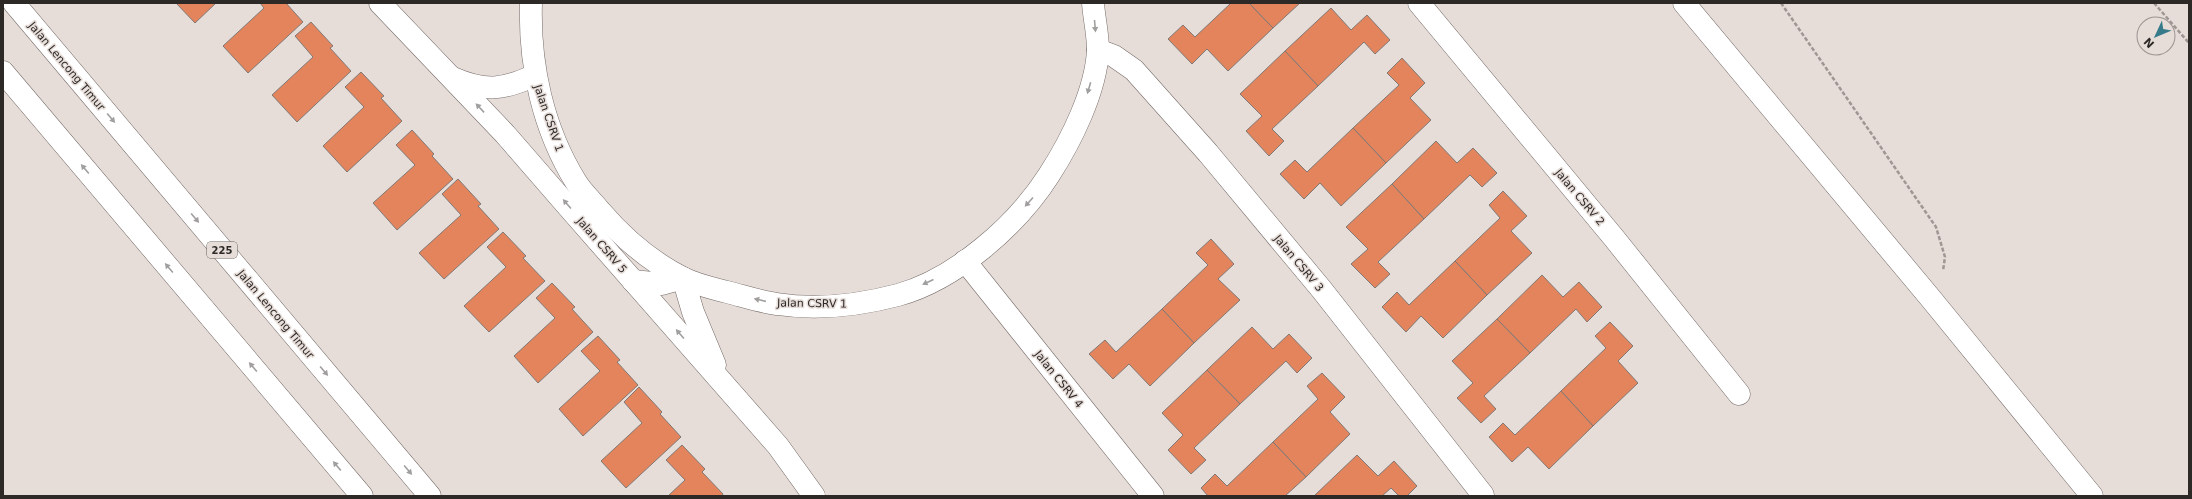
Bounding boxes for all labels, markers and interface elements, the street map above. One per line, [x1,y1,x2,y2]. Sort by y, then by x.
north arrow [2136,16,2176,56]
street label: Jalan Lencong Timur [25,19,108,114]
one-way arrow [1092,20,1099,32]
text: N [2141,35,2157,50]
street label: Jalan CSRV 1 [531,82,566,153]
one-way arrow [1086,82,1092,94]
one-way arrow [475,103,485,113]
one-way arrow [107,113,116,124]
one-way arrow [80,163,89,174]
street label: Jalan CSRV 2 [1552,166,1607,228]
one-way arrow [1024,197,1034,207]
one-way arrow [562,199,571,210]
one-way arrow [191,213,200,223]
street label: Jalan CSRV 5 [573,214,629,276]
street label: Jalan CSRV 3 [1271,232,1326,294]
road number: 225 [207,242,237,258]
one-way arrow [164,262,173,273]
street label: Jalan Lencong Timur [234,267,317,362]
one-way arrow [922,279,934,285]
street label: Jalan CSRV 1 [776,296,847,311]
one-way arrow [754,297,766,303]
one-way arrow [675,329,684,339]
street label: Jalan CSRV 4 [1031,347,1086,411]
one-way arrow [248,362,257,372]
one-way arrow [320,365,329,376]
one-way arrow [332,461,341,472]
one-way arrow [403,465,412,476]

